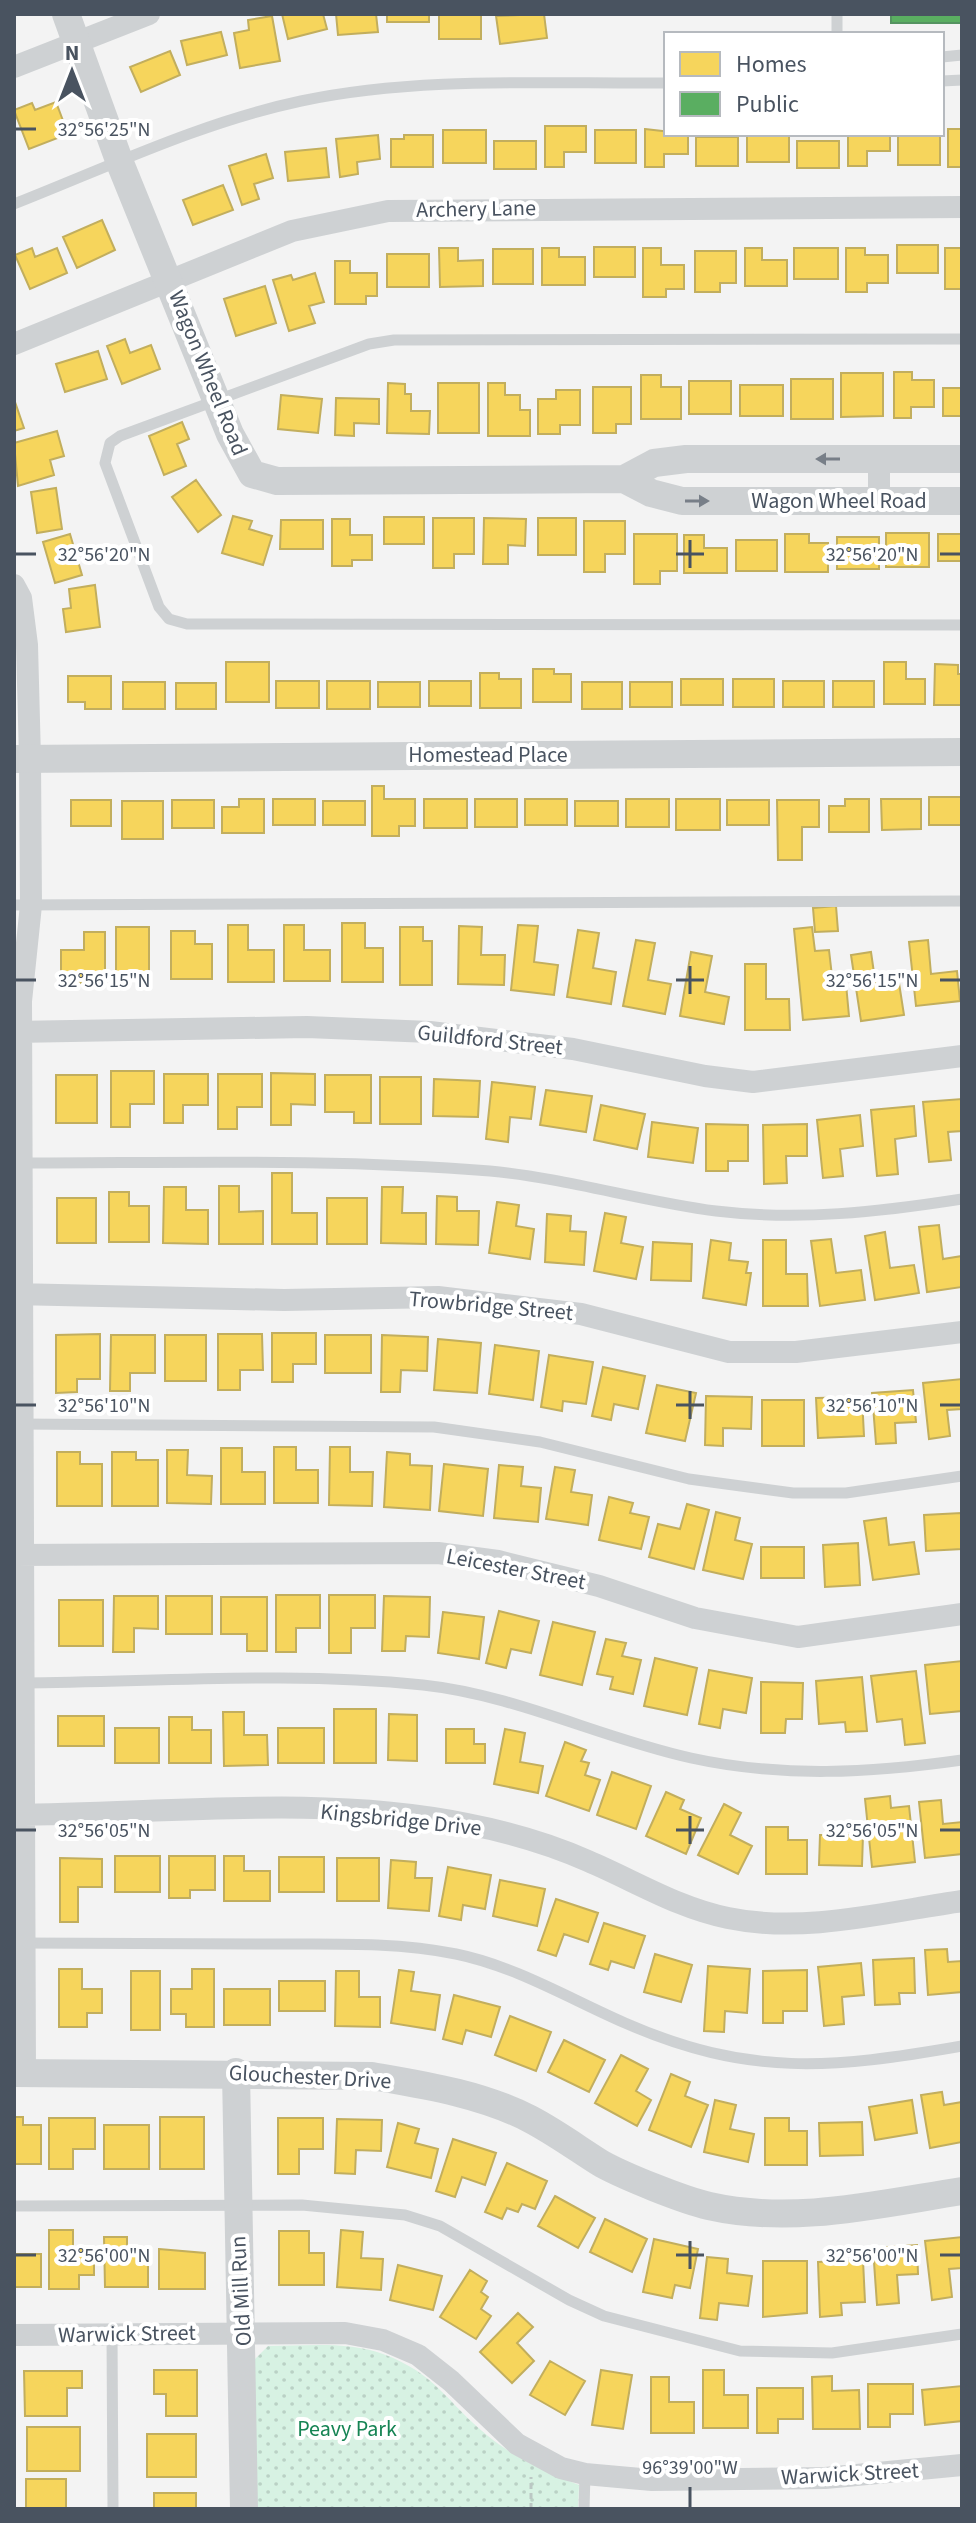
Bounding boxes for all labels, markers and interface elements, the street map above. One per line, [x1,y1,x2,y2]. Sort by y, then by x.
north arrow [32,32,112,112]
legend [664,32,944,136]
text: N [65,37,79,69]
text: Homes [736,47,807,82]
text: Public [736,87,799,122]
text: 32°56'25"N [58,116,150,144]
street label: Archery Lane [416,192,536,226]
street label: Wagon Wheel Road [160,286,256,460]
one-way arrow [815,453,840,465]
street label: Wagon Wheel Road [751,485,927,517]
one-way arrow [685,495,710,507]
text: 32°56'20"N [58,541,150,569]
text: 32°56'20"N [826,541,918,569]
street label: Homestead Place [408,739,568,771]
text: 32°56'15"N [58,967,150,995]
text: 32°56'15"N [826,967,918,995]
street label: Guildford Street [416,1016,565,1064]
street label: Trowbridge Street [408,1283,575,1329]
text: 32°56'10"N [58,1392,150,1420]
text: 32°56'10"N [826,1392,918,1420]
street label: Leicester Street [444,1540,589,1598]
street label: Kingsbridge Drive [319,1796,483,1844]
text: 32°56'05"N [58,1817,150,1845]
text: 32°56'05"N [826,1817,918,1845]
street label: Glouchester Drive [228,2057,392,2097]
street label: Old Mill Run [222,2235,260,2347]
text: 32°56'00"N [58,2242,150,2270]
text: 32°56'00"N [826,2242,918,2270]
street label: Warwick Street [58,2317,197,2351]
park label: Peavy Park [297,2413,397,2445]
text: 96°39'00"W [642,2454,738,2482]
street label: Warwick Street [780,2454,920,2494]

